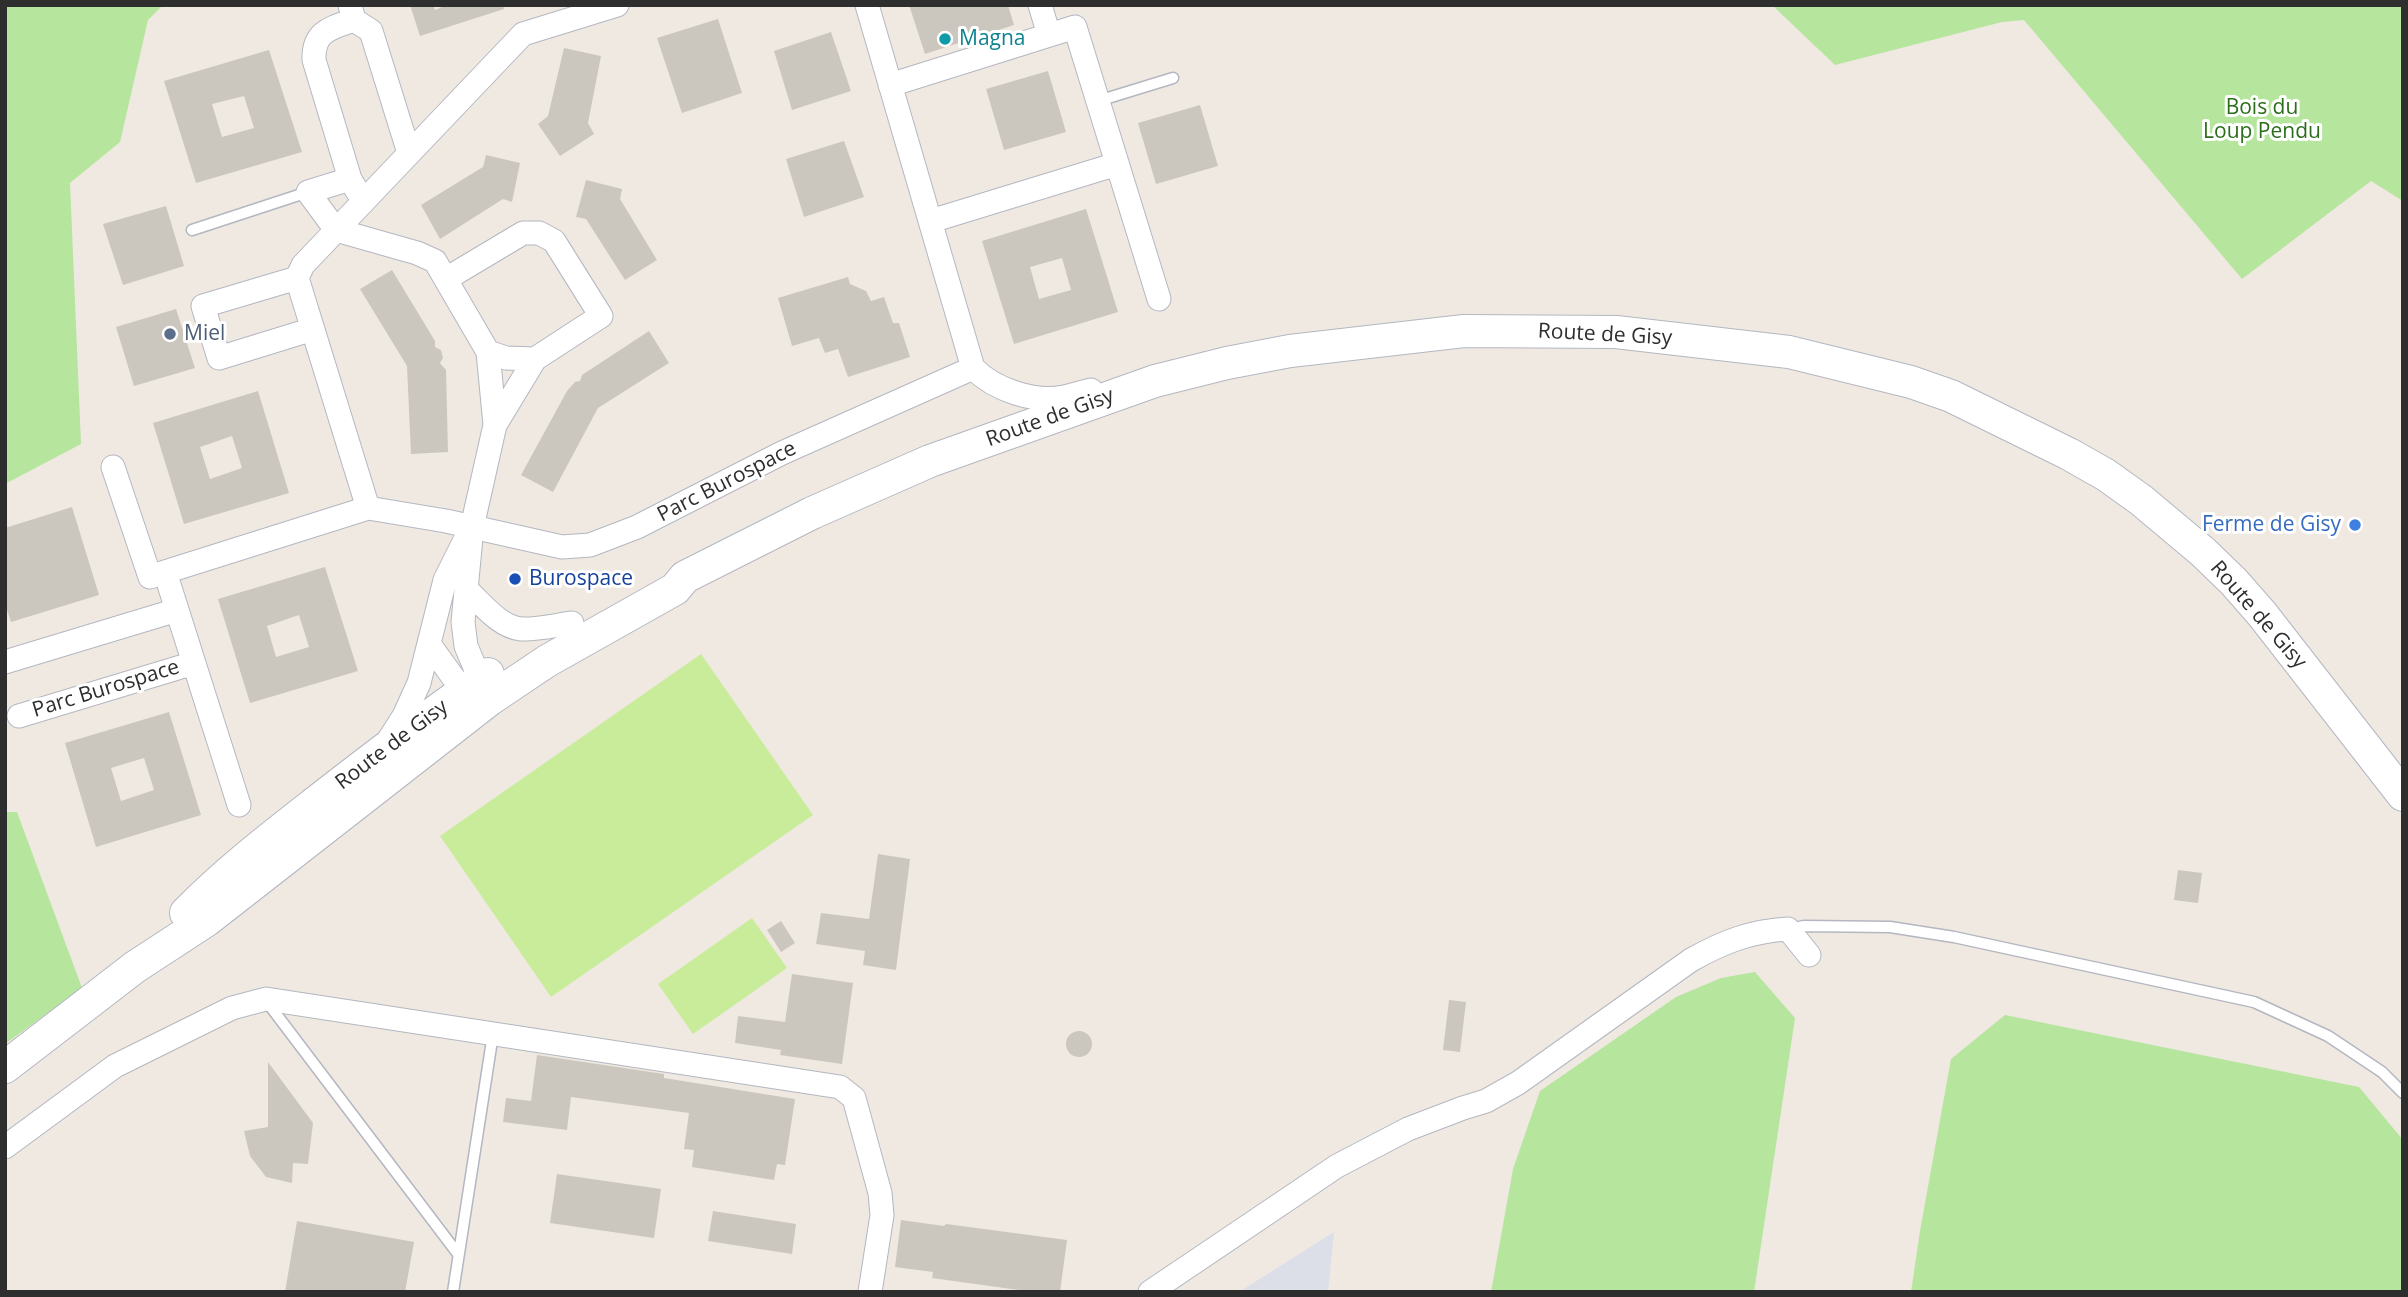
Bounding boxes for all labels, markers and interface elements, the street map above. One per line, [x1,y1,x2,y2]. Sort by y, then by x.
place label: Magna [959,26,1026,52]
marker: Magna [937,31,953,47]
park label: Bois du Loup Pendu [2203,95,2321,145]
street label: Route de Gisy [1537,319,1673,351]
place label: Miel [184,321,225,347]
marker: Miel [162,326,178,342]
street label: Route de Gisy [983,383,1117,453]
street label: Parc Burospace [653,436,801,528]
place label: Ferme de Gisy [2202,512,2341,538]
marker: Ferme de Gisy [2347,517,2363,533]
street label: Route de Gisy [2204,556,2312,674]
place label: Burospace [529,566,633,592]
marker: Burospace [507,571,523,587]
street label: Parc Burospace [29,655,183,723]
street label: Route de Gisy [331,694,453,796]

